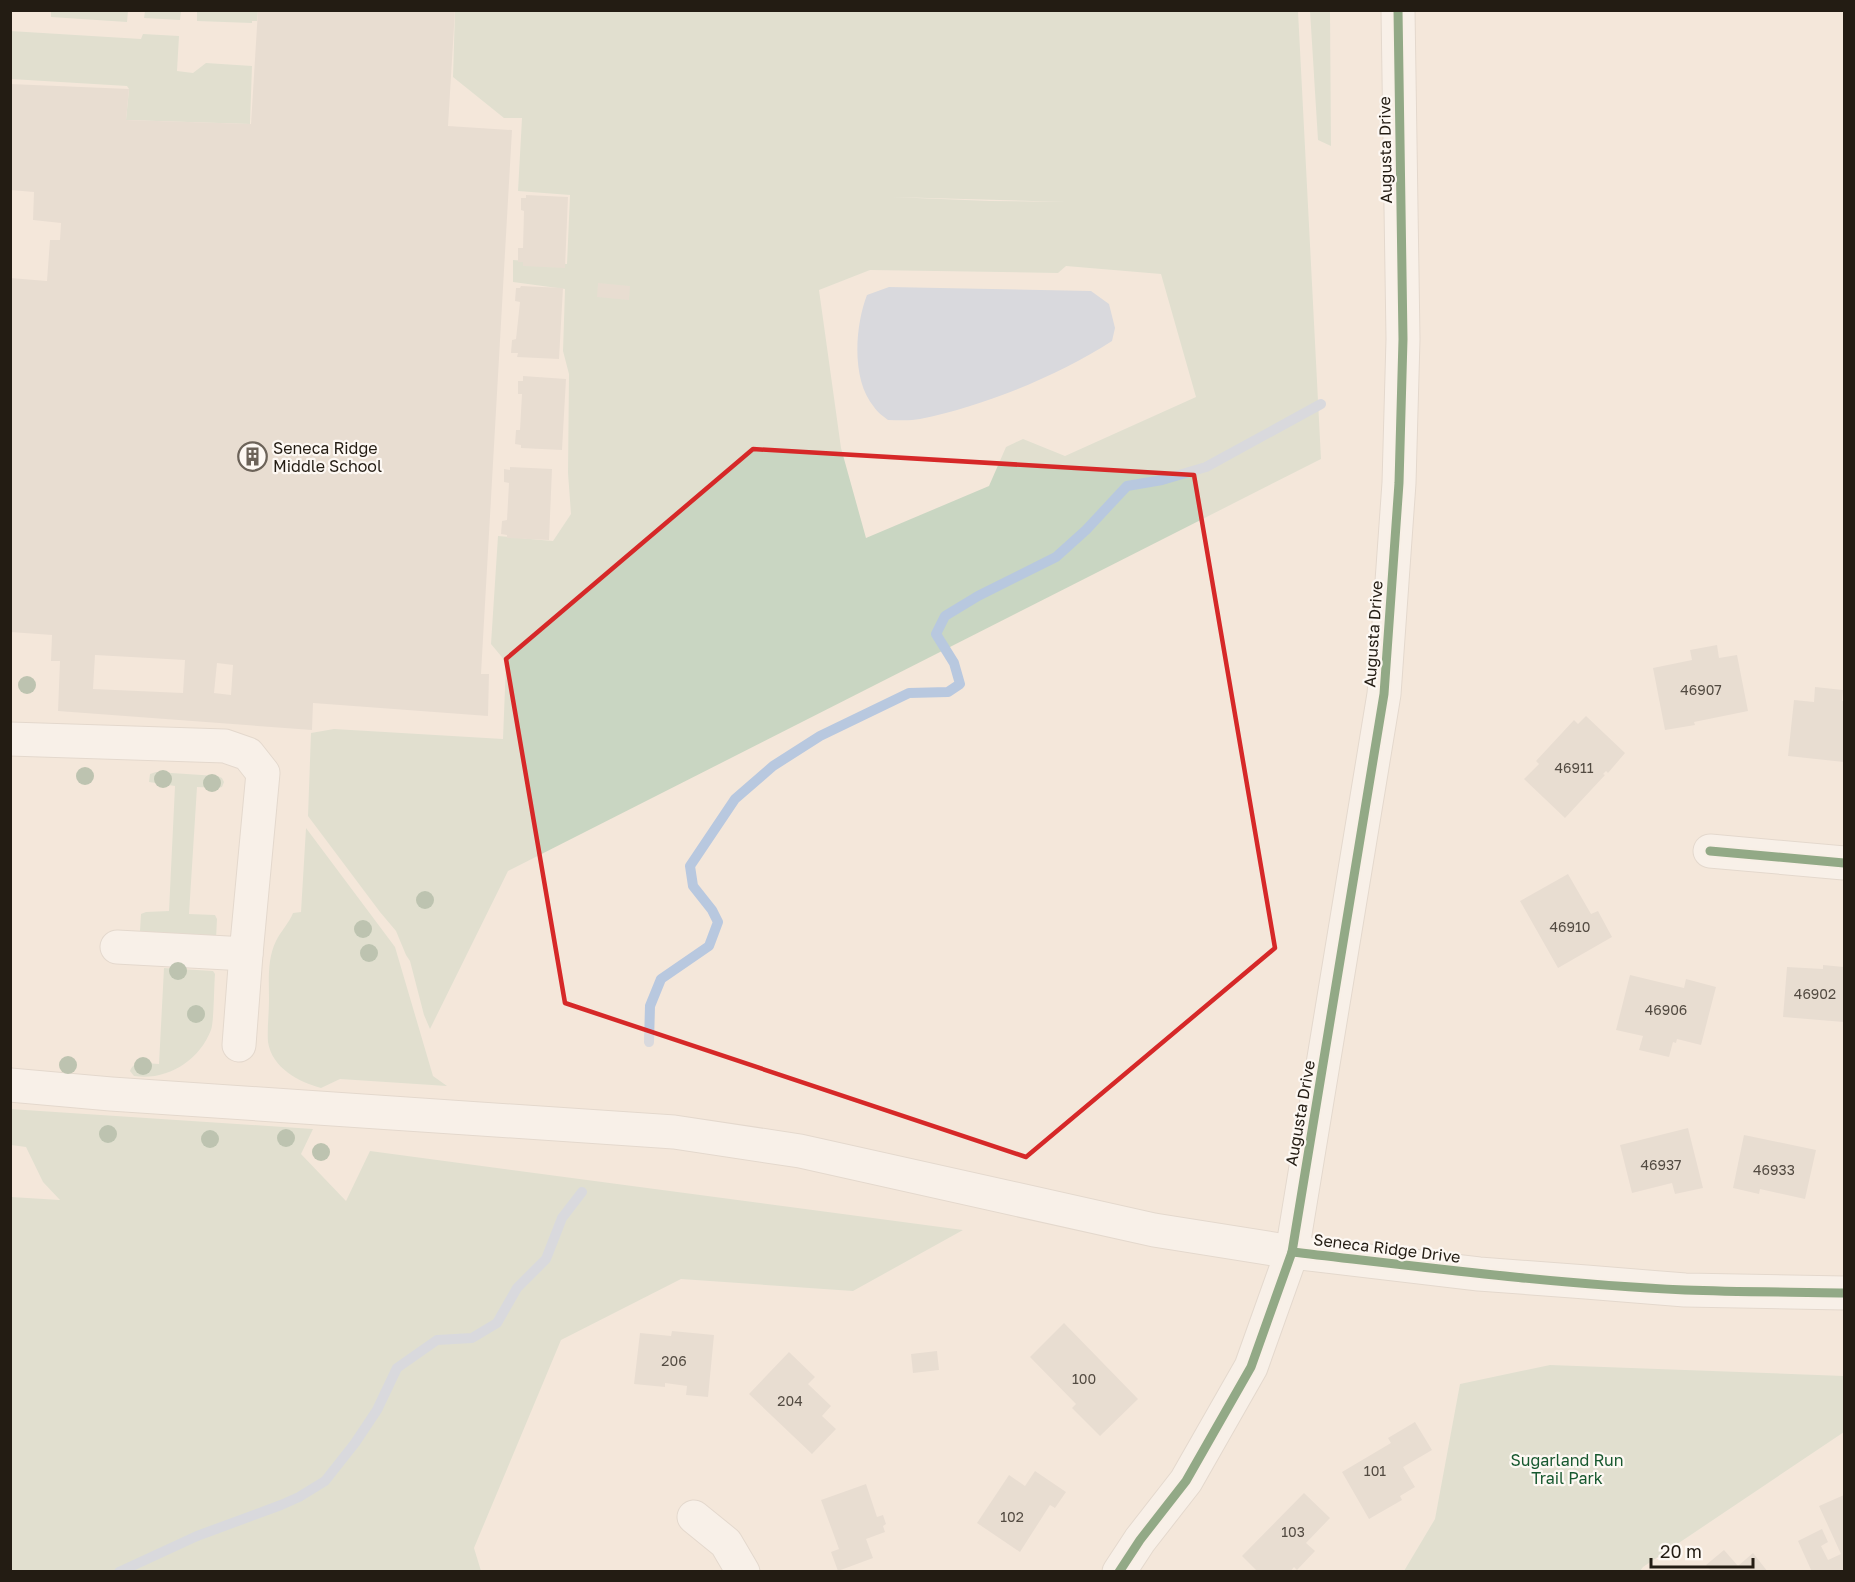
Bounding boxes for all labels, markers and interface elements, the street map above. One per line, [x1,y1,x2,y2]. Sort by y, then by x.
street label: Augusta Drive [1374,96,1396,204]
place label: Seneca Ridge Middle School [273,438,382,476]
building icon: Seneca Ridge Middle School [236,441,268,473]
street label: Augusta Drive [1359,580,1387,688]
house number: 46907 [1680,681,1722,698]
house number: 46911 [1554,759,1594,776]
house number: 46910 [1550,918,1590,935]
house number: 46902 [1794,985,1836,1002]
house number: 46906 [1645,1001,1687,1018]
street label: Augusta Drive [1281,1058,1319,1168]
house number: 46937 [1640,1156,1682,1173]
house number: 46933 [1753,1161,1795,1178]
street label: Seneca Ridge Drive [1312,1229,1462,1267]
house number: 206 [661,1352,687,1369]
house number: 100 [1072,1370,1096,1387]
house number: 204 [777,1392,803,1409]
park label: Sugarland Run Trail Park [1511,1450,1623,1488]
house number: 101 [1364,1462,1386,1479]
house number: 102 [1000,1508,1024,1525]
house number: 103 [1281,1523,1305,1540]
scale bar [1651,1531,1753,1569]
text: 20 m [1660,1540,1702,1562]

